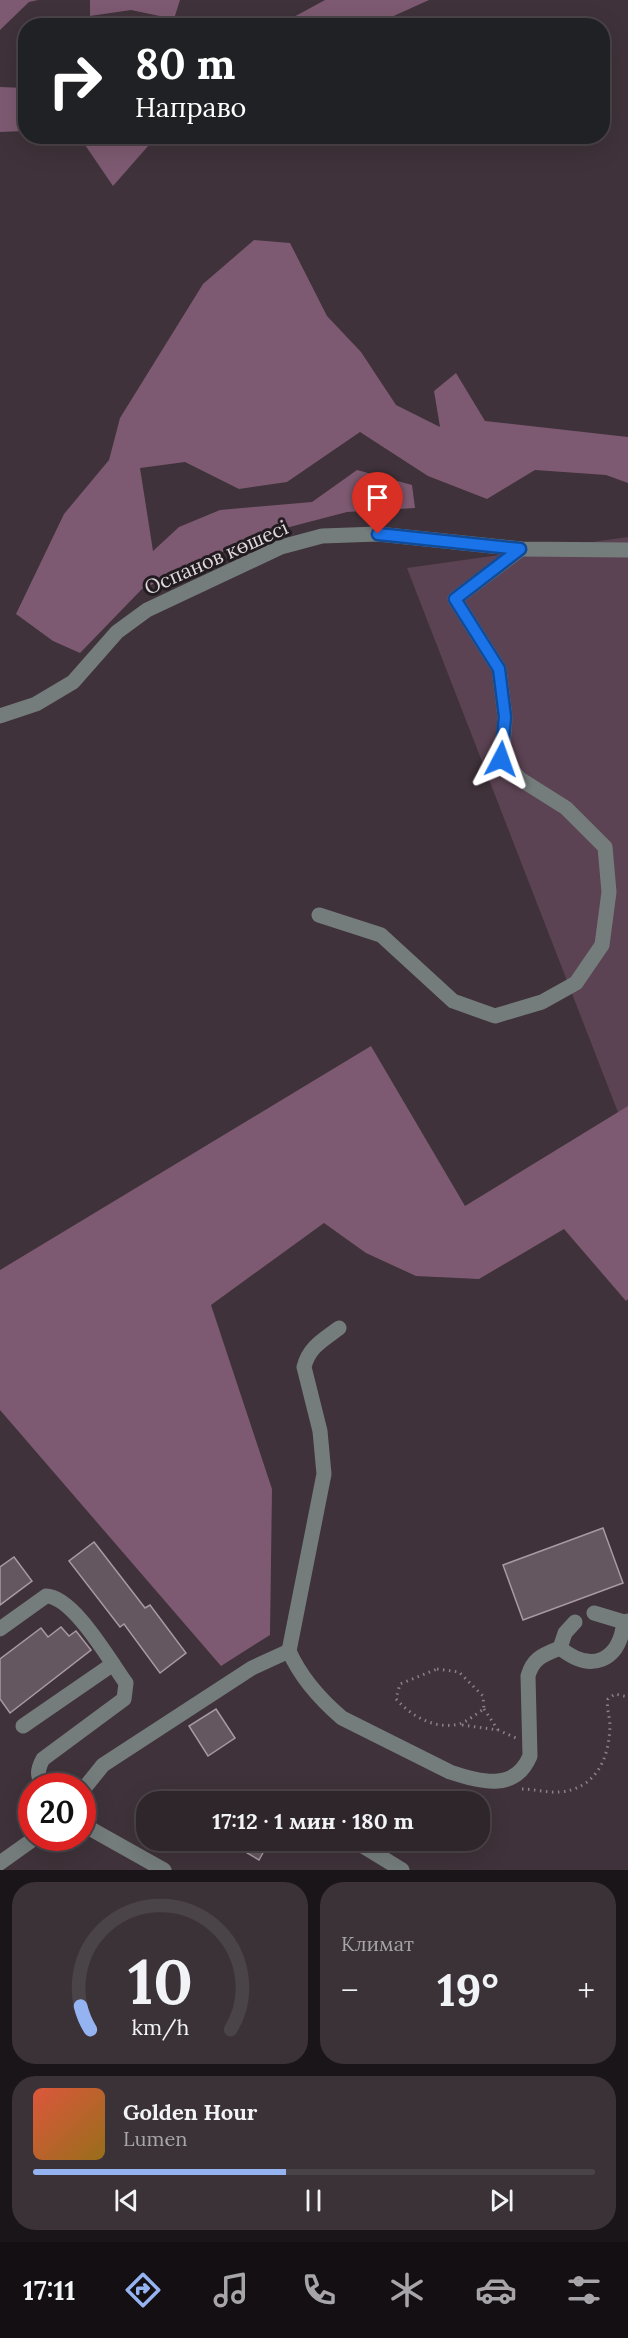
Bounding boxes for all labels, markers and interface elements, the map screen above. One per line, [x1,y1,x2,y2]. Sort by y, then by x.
text: 80 m [135,37,235,91]
icon: right [36,42,114,120]
text: Направо [135,90,246,124]
pin [352,472,403,534]
icon: arrive [361,481,394,514]
street label: Оспанов көшесі [140,514,292,600]
position arrow [469,727,533,791]
speed limit sign: 20 [18,1773,96,1851]
text: 17:12 · 1 мин · 180 m [212,1807,414,1835]
text: Климат [341,1931,414,1956]
text: 10 [127,1941,193,2021]
text: 19° [437,1961,499,2018]
text: − [341,1969,359,2011]
text: + [577,1969,595,2011]
text: km/h [131,2013,189,2041]
text: Golden Hour [123,2098,257,2126]
text: Lumen [123,2126,187,2151]
icon: previous [110,2184,143,2217]
icon: pause [297,2184,330,2217]
icon: next [485,2184,518,2217]
icon: directions [122,2269,164,2311]
icon: music [210,2269,252,2311]
icon: phone [298,2269,340,2311]
icon: climate [386,2269,428,2311]
icon: car [475,2269,517,2311]
icon: filters [563,2269,605,2311]
text: 17:11 [23,2273,75,2307]

